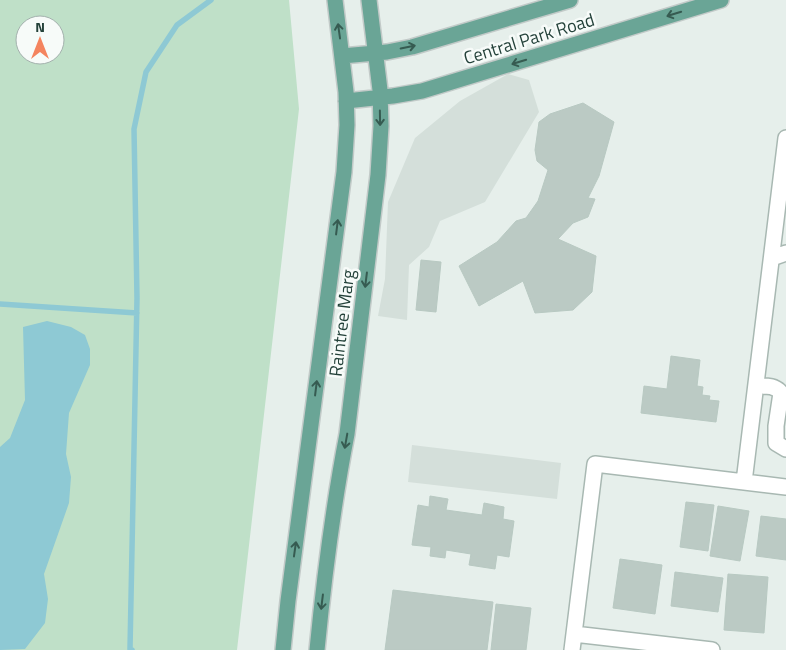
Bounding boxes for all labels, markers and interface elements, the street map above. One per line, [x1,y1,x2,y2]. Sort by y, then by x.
street label: Central Park Road [460,6,598,71]
one-way arrow [667,10,683,20]
north arrow [15,15,65,65]
text: N [35,16,45,37]
one-way arrow [334,23,344,39]
one-way arrow [400,42,416,51]
one-way arrow [512,58,527,67]
one-way arrow [376,110,385,126]
one-way arrow [332,220,342,236]
street label: Raintree Marg [322,268,361,378]
one-way arrow [361,272,371,288]
one-way arrow [311,381,321,397]
one-way arrow [340,433,350,449]
one-way arrow [290,542,300,558]
one-way arrow [317,593,327,609]

